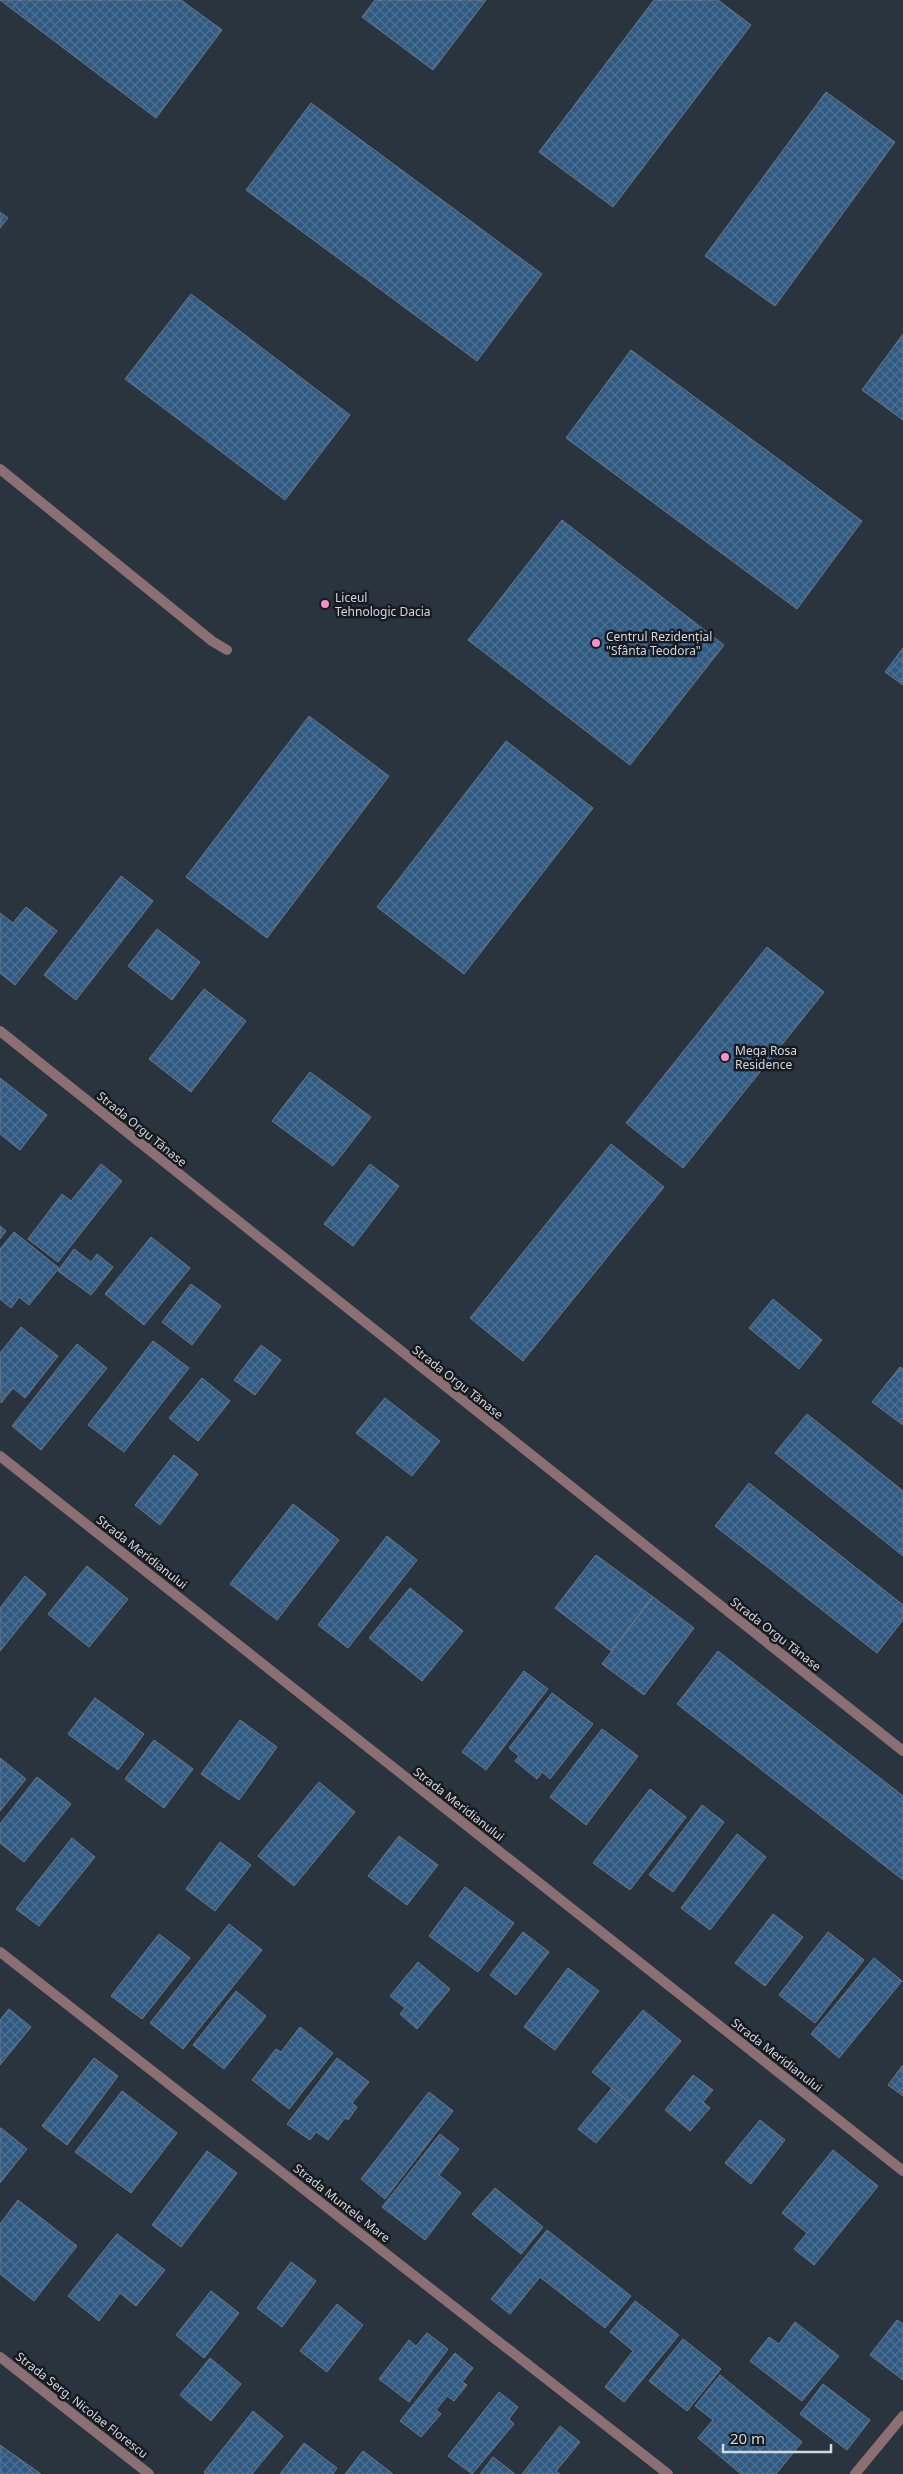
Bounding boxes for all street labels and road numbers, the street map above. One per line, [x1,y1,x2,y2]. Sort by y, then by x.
street label: Strada Orgu Tănase [94,1088,191,1171]
street label: Strada Orgu Tănase [409,1341,507,1423]
street label: Strada Meridianului [93,1511,191,1593]
street label: Strada Orgu Tănase [727,1593,825,1675]
street label: Strada Meridianului [410,1763,508,1845]
street label: Strada Meridianului [728,2014,826,2096]
street label: Strada Muntele Mare [290,2160,394,2246]
street label: Strada Serg. Nicolae Florescu [12,2348,152,2462]

